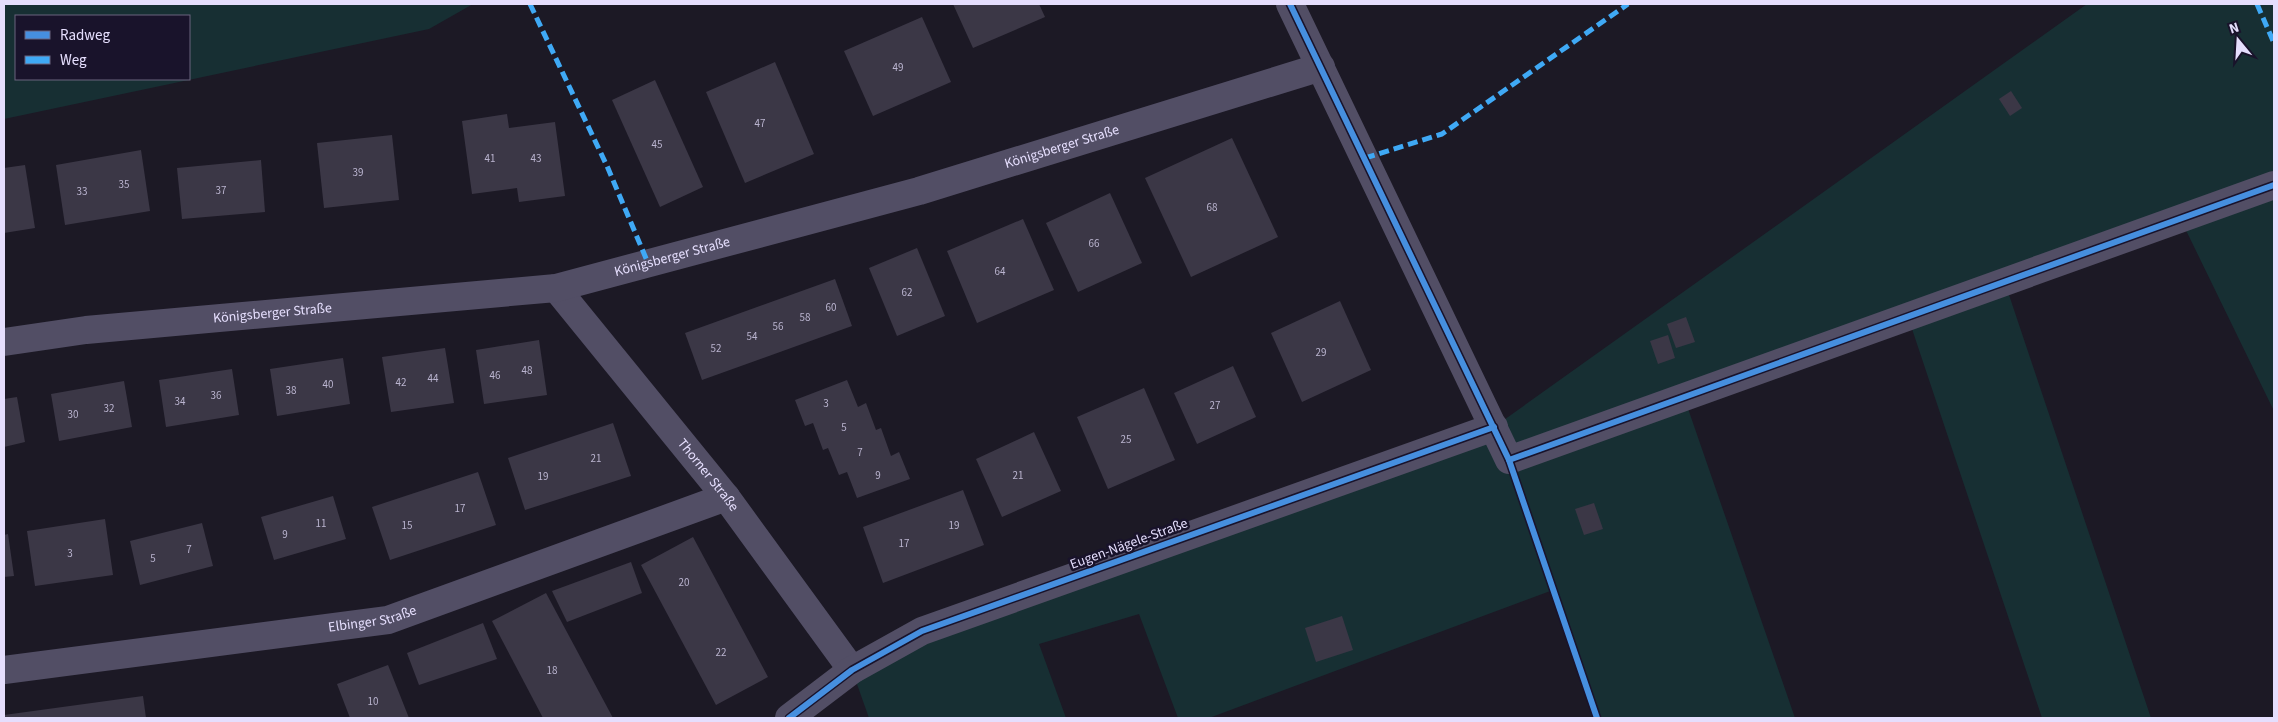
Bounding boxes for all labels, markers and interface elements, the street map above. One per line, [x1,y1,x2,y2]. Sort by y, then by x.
legend [15,15,190,80]
north arrow [2213,15,2263,65]
text: N [2227,18,2242,40]
text: Radweg [60,25,110,46]
text: Weg [60,50,87,71]
house number: 49 [893,60,903,75]
house number: 47 [755,116,765,131]
street label: Königsberger Straße [1002,120,1122,174]
house number: 45 [652,137,662,152]
house number: 41 [485,151,495,166]
house number: 43 [531,151,541,166]
house number: 39 [353,165,363,180]
house number: 35 [119,177,129,192]
house number: 37 [216,183,226,198]
house number: 33 [77,184,87,199]
house number: 68 [1207,200,1218,215]
street label: Königsberger Straße [612,232,732,282]
house number: 66 [1089,236,1100,251]
house number: 64 [995,264,1006,279]
house number: 62 [902,285,912,300]
street label: Königsberger Straße [212,298,333,329]
house number: 60 [826,300,836,315]
house number: 58 [800,310,811,325]
house number: 56 [773,319,784,334]
house number: 54 [747,329,758,344]
house number: 52 [711,341,721,356]
house number: 29 [1316,345,1326,360]
house number: 48 [522,363,533,378]
house number: 46 [490,368,501,383]
house number: 44 [428,371,439,386]
house number: 42 [396,375,406,390]
house number: 40 [323,377,333,392]
house number: 38 [286,383,297,398]
house number: 36 [211,388,222,403]
house number: 34 [175,394,186,409]
house number: 3 [823,396,829,411]
house number: 27 [1210,398,1220,413]
house number: 32 [104,401,114,416]
house number: 30 [68,407,78,422]
house number: 5 [841,420,847,435]
house number: 25 [1121,432,1131,447]
street label: Thorner Straße [672,434,743,516]
house number: 7 [857,445,863,460]
house number: 21 [591,451,601,466]
house number: 9 [875,468,881,483]
house number: 21 [1013,468,1023,483]
house number: 19 [538,469,548,484]
house number: 17 [455,501,465,516]
street label: Eugen-Nägele-Straße [1067,513,1191,575]
house number: 11 [316,516,326,531]
house number: 15 [402,518,412,533]
house number: 19 [949,518,959,533]
house number: 9 [282,527,288,542]
house number: 17 [899,536,909,551]
house number: 7 [186,542,192,557]
house number: 3 [67,546,73,561]
house number: 5 [150,551,156,566]
house number: 20 [679,575,689,590]
street label: Elbinger Straße [327,600,419,638]
house number: 22 [716,645,726,660]
house number: 18 [547,663,558,678]
house number: 10 [368,694,378,709]

